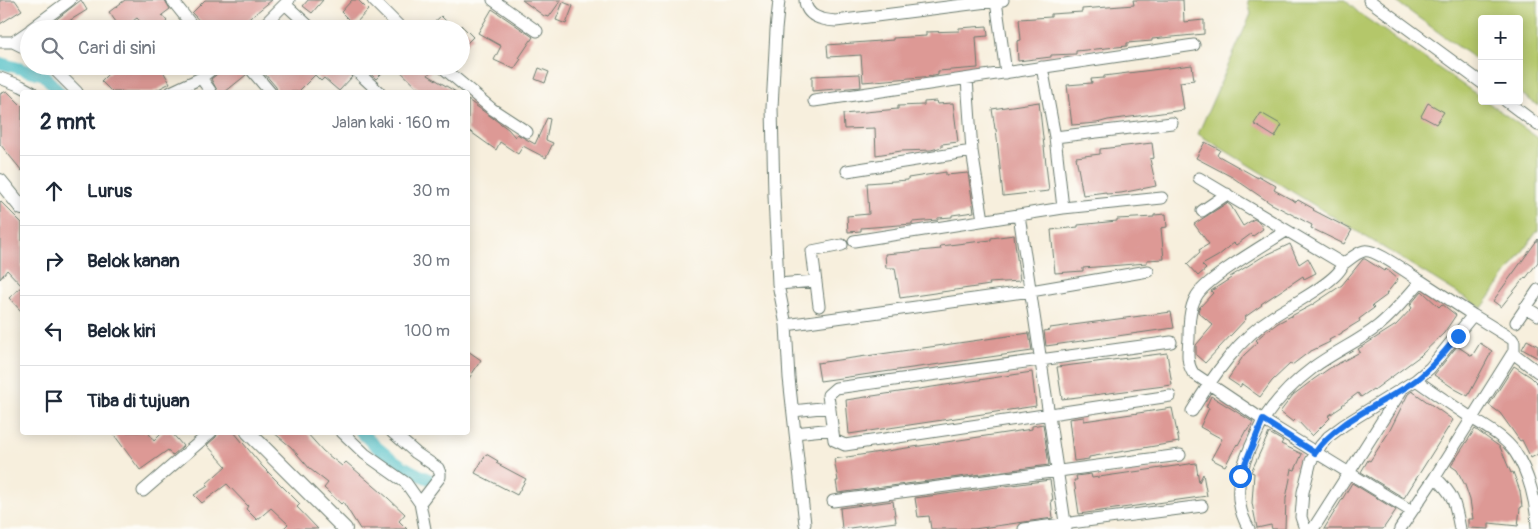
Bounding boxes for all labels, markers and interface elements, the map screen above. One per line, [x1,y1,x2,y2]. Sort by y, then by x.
map controls [1478,15,1523,105]
button: + [1478,15,1523,60]
search box [20,20,470,75]
icon: search [38,34,66,62]
text: Cari di sini [78,36,155,60]
button: − [1478,60,1523,105]
text: 2 mnt [40,109,95,136]
text: Jalan kaki · 160 m [332,113,450,133]
icon: ahead [40,177,68,205]
text: Lurus [87,179,132,203]
text: 30 m [412,181,450,201]
icon: right [40,247,68,275]
text: Belok kanan [87,249,180,273]
text: 30 m [412,251,450,271]
icon: left [40,317,68,345]
text: Belok kiri [87,319,155,343]
text: 100 m [404,321,450,341]
route end [1447,325,1470,348]
icon: arrive [40,387,68,415]
text: Tiba di tujuan [87,389,190,413]
route start [1229,465,1252,488]

